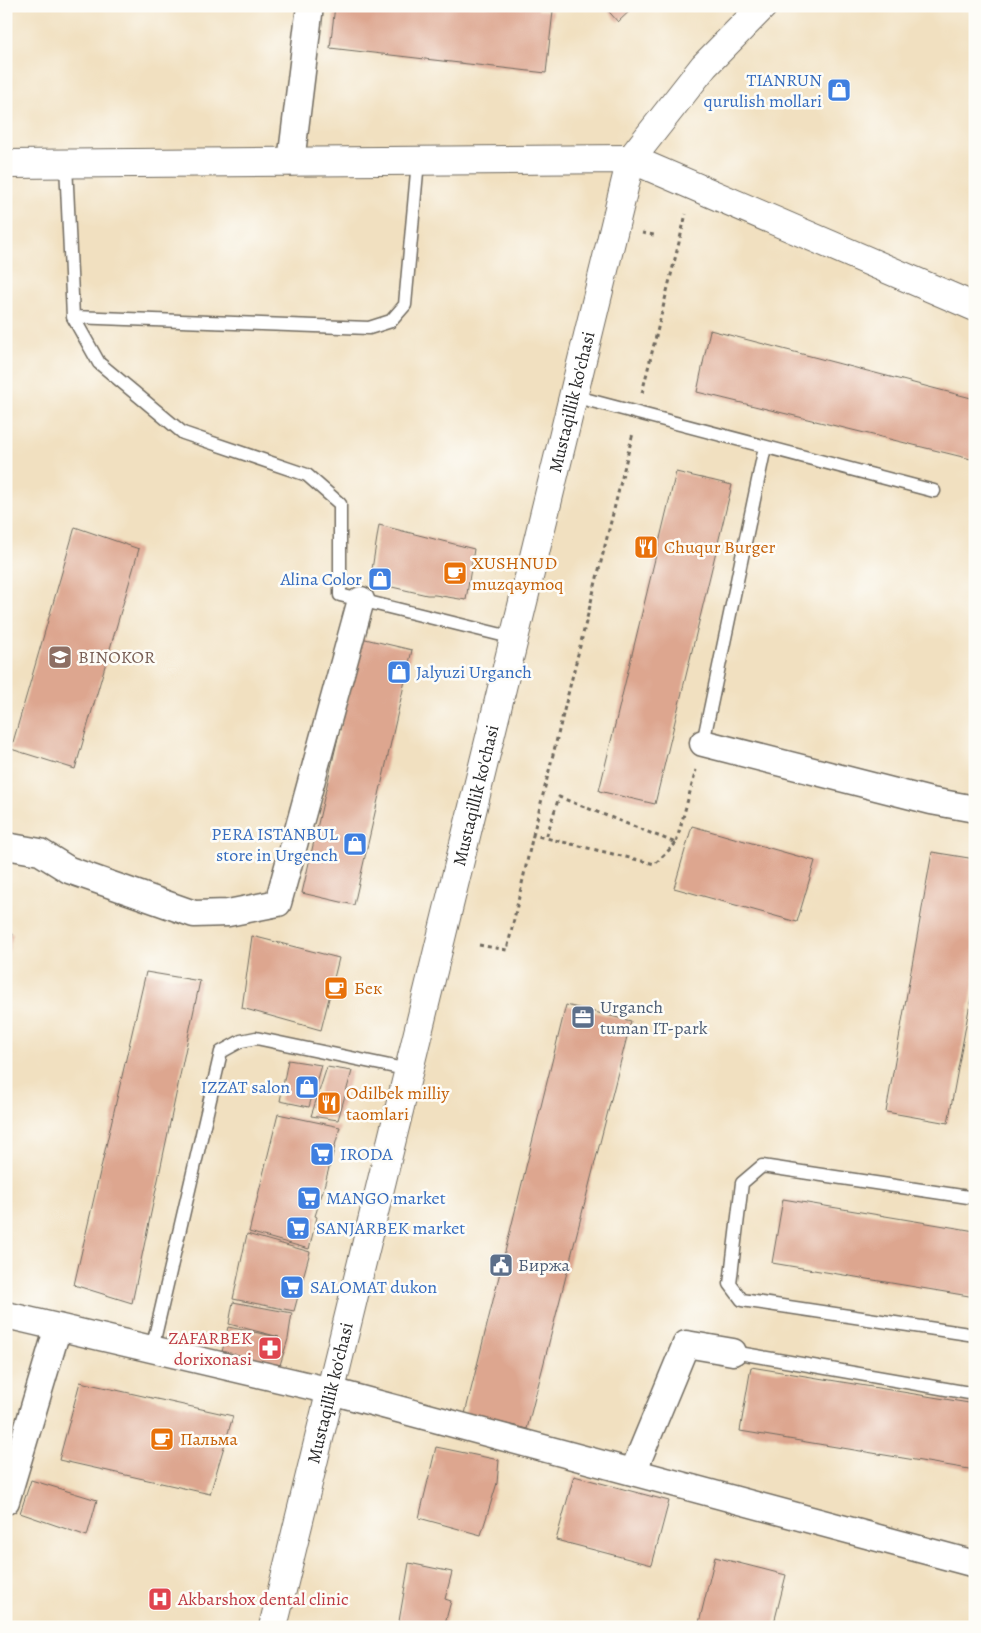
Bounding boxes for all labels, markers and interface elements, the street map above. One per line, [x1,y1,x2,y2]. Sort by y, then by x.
place label: TIANRUN qurulish mollari [703,68,822,113]
shop icon: TIANRUN qurulish mollari [826,77,852,103]
street label: Mustaqillik ko'chasi [543,329,601,475]
restaurant icon: Chuqur Burger [633,534,659,560]
place label: Chuqur Burger [664,535,776,559]
place label: XUSHNUD muzqaymoq [472,551,564,596]
cafe icon: XUSHNUD muzqaymoq [442,560,468,586]
shop icon: Alina Color [367,566,393,592]
place label: Alina Color [279,567,362,591]
school or university icon: BINOKOR [47,644,73,670]
place label: BINOKOR [78,645,155,669]
shop icon: Jalyuzi Urganch [386,659,412,685]
place label: Jalyuzi Urganch [416,660,532,684]
street label: Mustaqillik ko'chasi [447,722,505,868]
place label: PERA ISTANBUL store in Urgench [211,822,339,867]
shop icon: PERA ISTANBUL store in Urgench [342,831,368,857]
cafe icon: Бек [323,975,349,1001]
place label: Бек [354,976,382,1000]
place label: Urganch tuman IT-park [600,995,708,1040]
office icon: Urganch tuman IT-park [570,1004,596,1030]
shop icon: IZZAT salon [294,1074,320,1100]
place label: IZZAT salon [201,1075,290,1099]
place label: Odilbek milliy taomlari [346,1081,450,1126]
restaurant icon: Odilbek milliy taomlari [316,1090,342,1116]
supermarket icon: IRODA [309,1141,335,1167]
place label: IRODA [340,1142,393,1166]
supermarket icon: MANGO market [296,1185,322,1211]
place label: MANGO market [326,1186,446,1210]
supermarket icon: SANJARBEK market [285,1215,311,1241]
place label: SANJARBEK market [316,1216,465,1240]
public building icon: Биржа [488,1252,514,1278]
place label: Биржа [518,1253,571,1277]
supermarket icon: SALOMAT dukon [279,1274,305,1300]
place label: SALOMAT dukon [310,1275,437,1299]
street label: Mustaqillik ko'chasi [301,1320,359,1466]
place label: ZAFARBEK dorixonasi [168,1326,253,1371]
pharmacy icon: ZAFARBEK dorixonasi [257,1335,283,1361]
cafe icon: Пальма [149,1426,175,1452]
place label: Пальма [180,1427,239,1451]
hospital icon: Akbarshox dental clinic [147,1586,173,1612]
place label: Akbarshox dental clinic [177,1587,349,1611]

